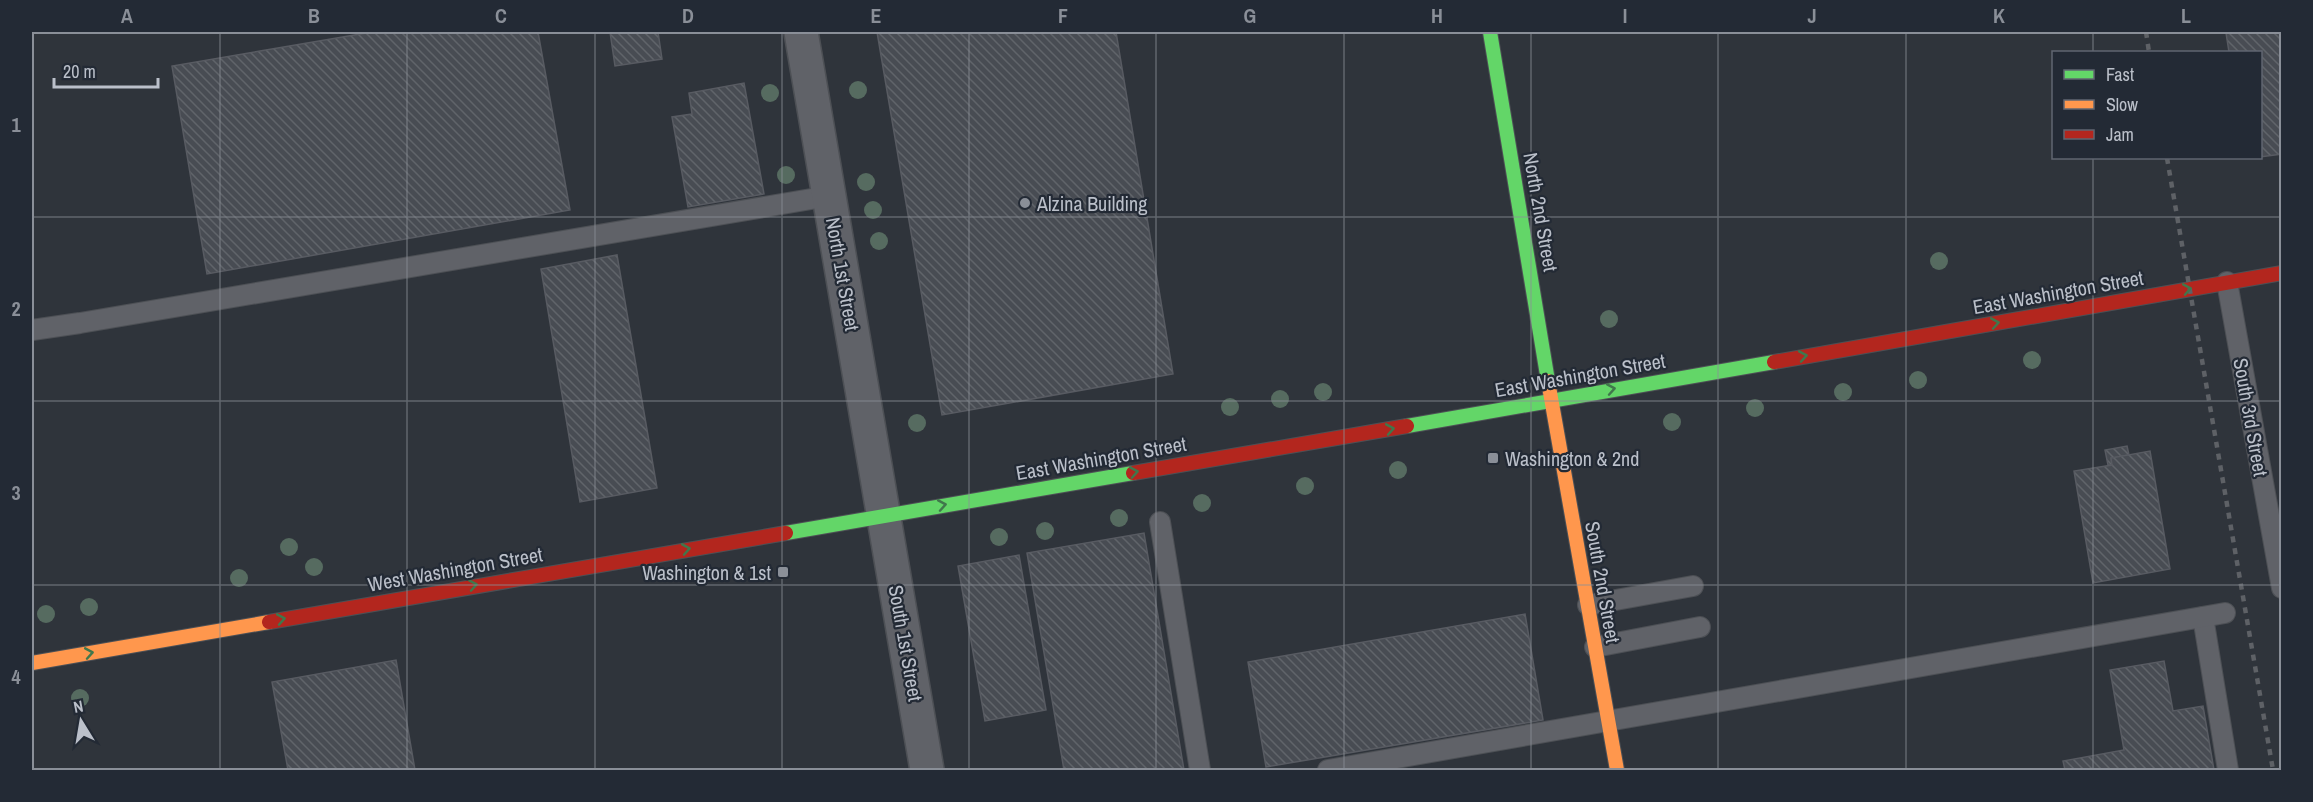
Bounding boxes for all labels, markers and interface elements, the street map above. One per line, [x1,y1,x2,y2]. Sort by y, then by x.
text: A [121,2,133,29]
text: B [308,2,320,29]
text: C [495,2,507,29]
text: D [682,2,694,29]
text: E [871,2,882,29]
text: F [1058,2,1068,29]
text: G [1244,2,1256,29]
text: H [1431,2,1443,29]
text: I [1623,2,1627,29]
text: J [1807,2,1817,29]
text: K [1993,2,2005,29]
text: L [2181,2,2191,29]
scale bar [54,51,158,89]
legend [2052,51,2262,159]
text: 20 m [63,59,96,84]
text: Fast [2106,62,2134,87]
text: Slow [2106,92,2138,117]
text: 1 [11,111,21,138]
text: Jam [2106,122,2134,147]
street label: North 2nd Street [1517,150,1565,274]
place label: Alzina Building [1036,190,1147,217]
marker: Alzina Building [1018,196,1032,210]
street label: North 1st Street [820,215,866,333]
street label: East Washington Street [1971,264,2146,320]
one-way arrow [2182,283,2191,295]
text: 2 [11,295,21,322]
one-way arrow [1989,317,1999,330]
street label: East Washington Street [1493,347,1668,403]
one-way arrow [1797,350,1807,363]
street label: South 3rd Street [2227,356,2275,479]
one-way arrow [1605,383,1615,396]
one-way arrow [1385,423,1395,436]
street label: East Washington Street [1014,430,1189,486]
place label: Washington & 2nd [1505,445,1639,472]
marker: Washington & 2nd [1486,451,1500,465]
one-way arrow [1129,466,1139,479]
text: 3 [11,479,21,506]
one-way arrow [938,500,947,512]
street label: South 2nd Street [1579,519,1627,645]
street label: West Washington Street [366,540,545,598]
one-way arrow [681,543,691,556]
place label: Washington & 1st [642,559,771,586]
marker: Washington & 1st [776,565,790,579]
one-way arrow [469,580,478,592]
street label: South 1st Street [882,583,930,704]
one-way arrow [276,613,286,626]
one-way arrow [84,647,94,659]
text: 4 [11,663,21,690]
north arrow [51,691,111,751]
text: N [71,695,85,718]

